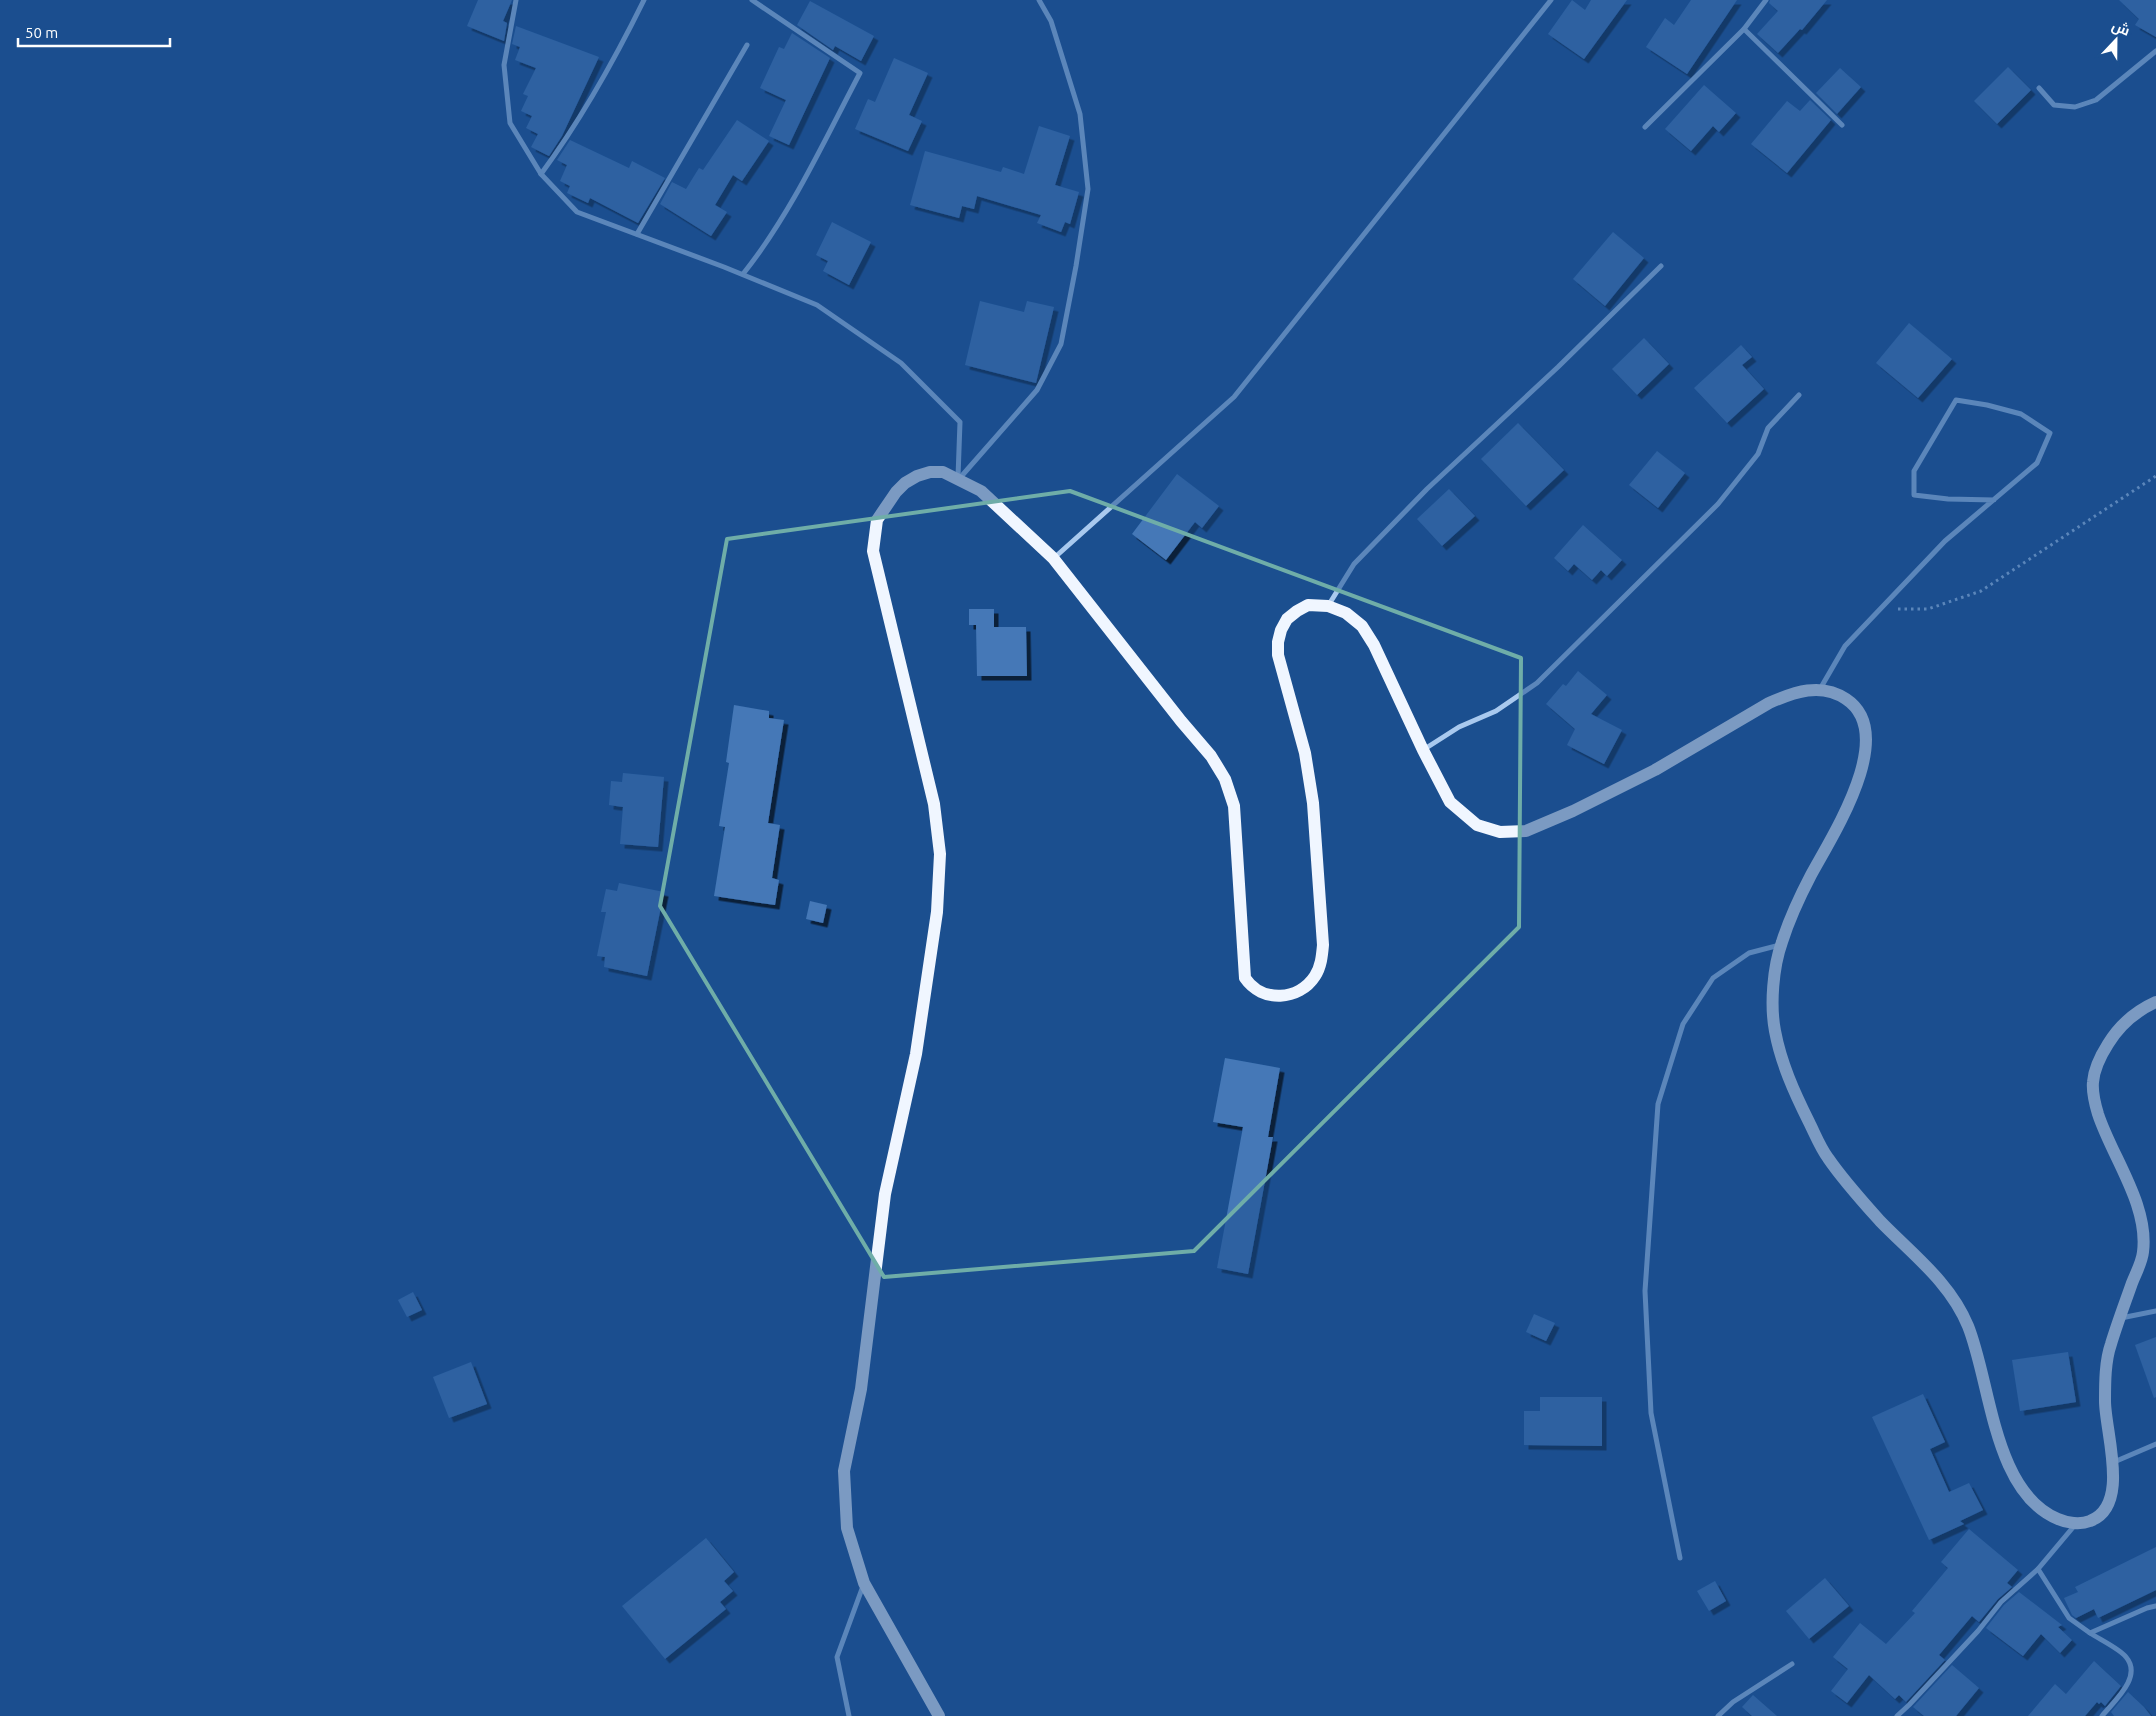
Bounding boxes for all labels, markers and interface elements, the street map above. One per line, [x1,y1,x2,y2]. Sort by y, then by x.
scale bar [18,15,170,47]
north arrow [2091,15,2141,65]
text: ش [2109,17,2132,40]
text: 50 m [25,24,58,41]

